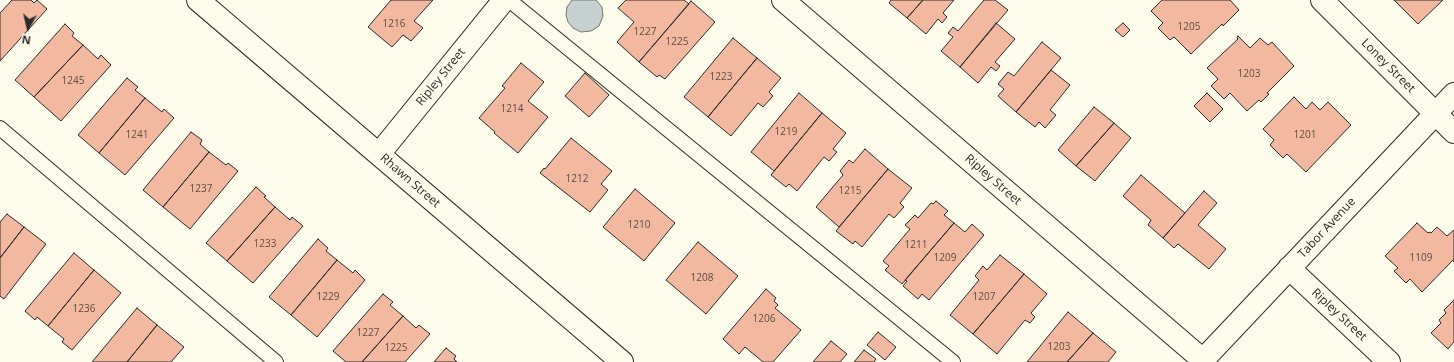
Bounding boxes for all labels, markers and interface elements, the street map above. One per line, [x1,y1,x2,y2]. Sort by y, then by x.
north arrow [8,8,48,48]
house number: 1216 [383,18,405,30]
house number: 1205 [1178,21,1200,33]
house number: 1227 [634,26,656,38]
text: N [21,32,32,48]
house number: 1225 [666,36,688,48]
street label: Loney Street [1358,36,1418,96]
street label: Ripley Street [413,45,469,109]
house number: 1203 [1238,68,1260,80]
house number: 1223 [710,71,732,83]
house number: 1245 [62,75,84,87]
house number: 1214 [501,103,523,115]
house number: 1219 [775,126,797,138]
house number: 1241 [126,129,148,141]
house number: 1201 [1294,129,1316,141]
street label: Rhawn Street [377,151,443,211]
street label: Ripley Street [962,152,1024,208]
house number: 1212 [566,173,588,185]
house number: 1237 [190,183,212,195]
house number: 1215 [839,185,861,197]
street label: Tabor Avenue [1295,195,1359,261]
house number: 1210 [628,219,650,231]
house number: 1233 [254,238,276,250]
house number: 1211 [905,239,927,251]
house number: 1209 [934,252,956,264]
house number: 1109 [1410,252,1432,264]
house number: 1208 [691,272,713,284]
street label: Ripley Street [1308,286,1370,344]
house number: 1229 [317,291,339,303]
house number: 1207 [973,291,995,303]
house number: 1236 [73,303,95,315]
house number: 1206 [753,313,775,325]
house number: 1227 [357,327,379,339]
house number: 1203 [1048,341,1070,353]
house number: 1225 [385,342,407,354]

